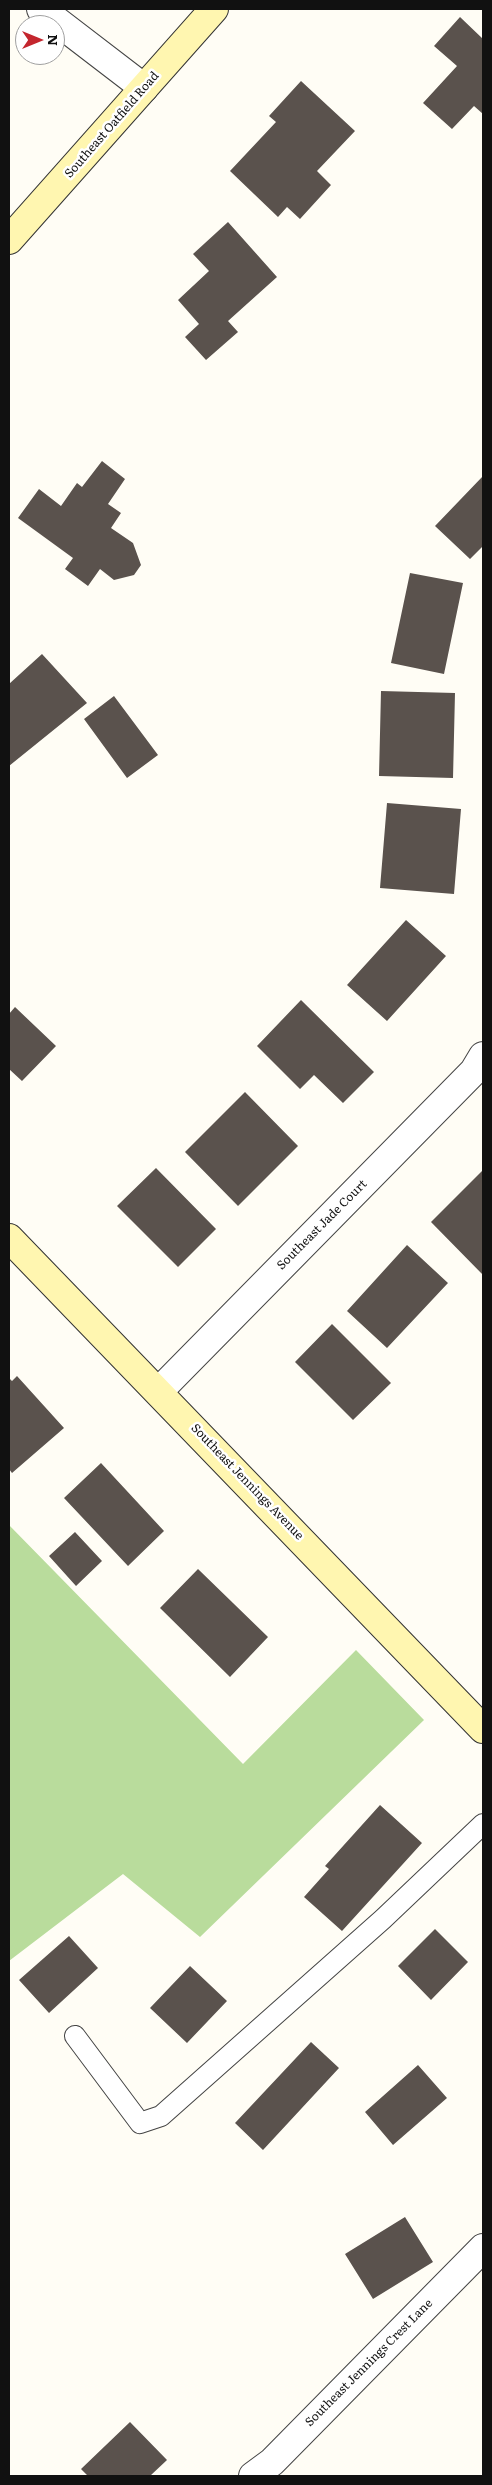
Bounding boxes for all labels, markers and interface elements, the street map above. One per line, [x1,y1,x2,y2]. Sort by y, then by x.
north arrow [15,15,65,65]
text: N [44,34,64,46]
street label: Southeast Oatfield Road [62,69,162,181]
street label: Southeast Jade Court [274,1177,370,1273]
street label: Southeast Jennings Avenue [188,1421,306,1543]
street label: Southeast Jennings Crest Lane [302,2296,436,2430]

